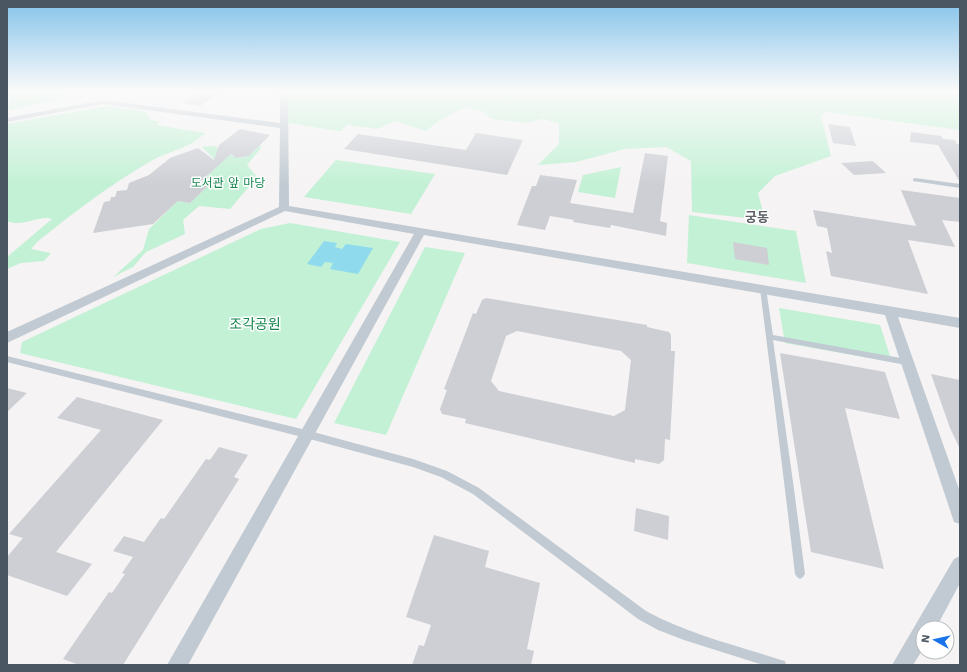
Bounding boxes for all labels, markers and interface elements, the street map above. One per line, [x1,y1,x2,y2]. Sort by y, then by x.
park label: 도서관 앞 마당 [191,176,265,190]
district label: 궁동 [745,210,769,225]
park label: 조각공원 [229,316,281,332]
north arrow [915,620,955,660]
text: N [919,634,933,644]

